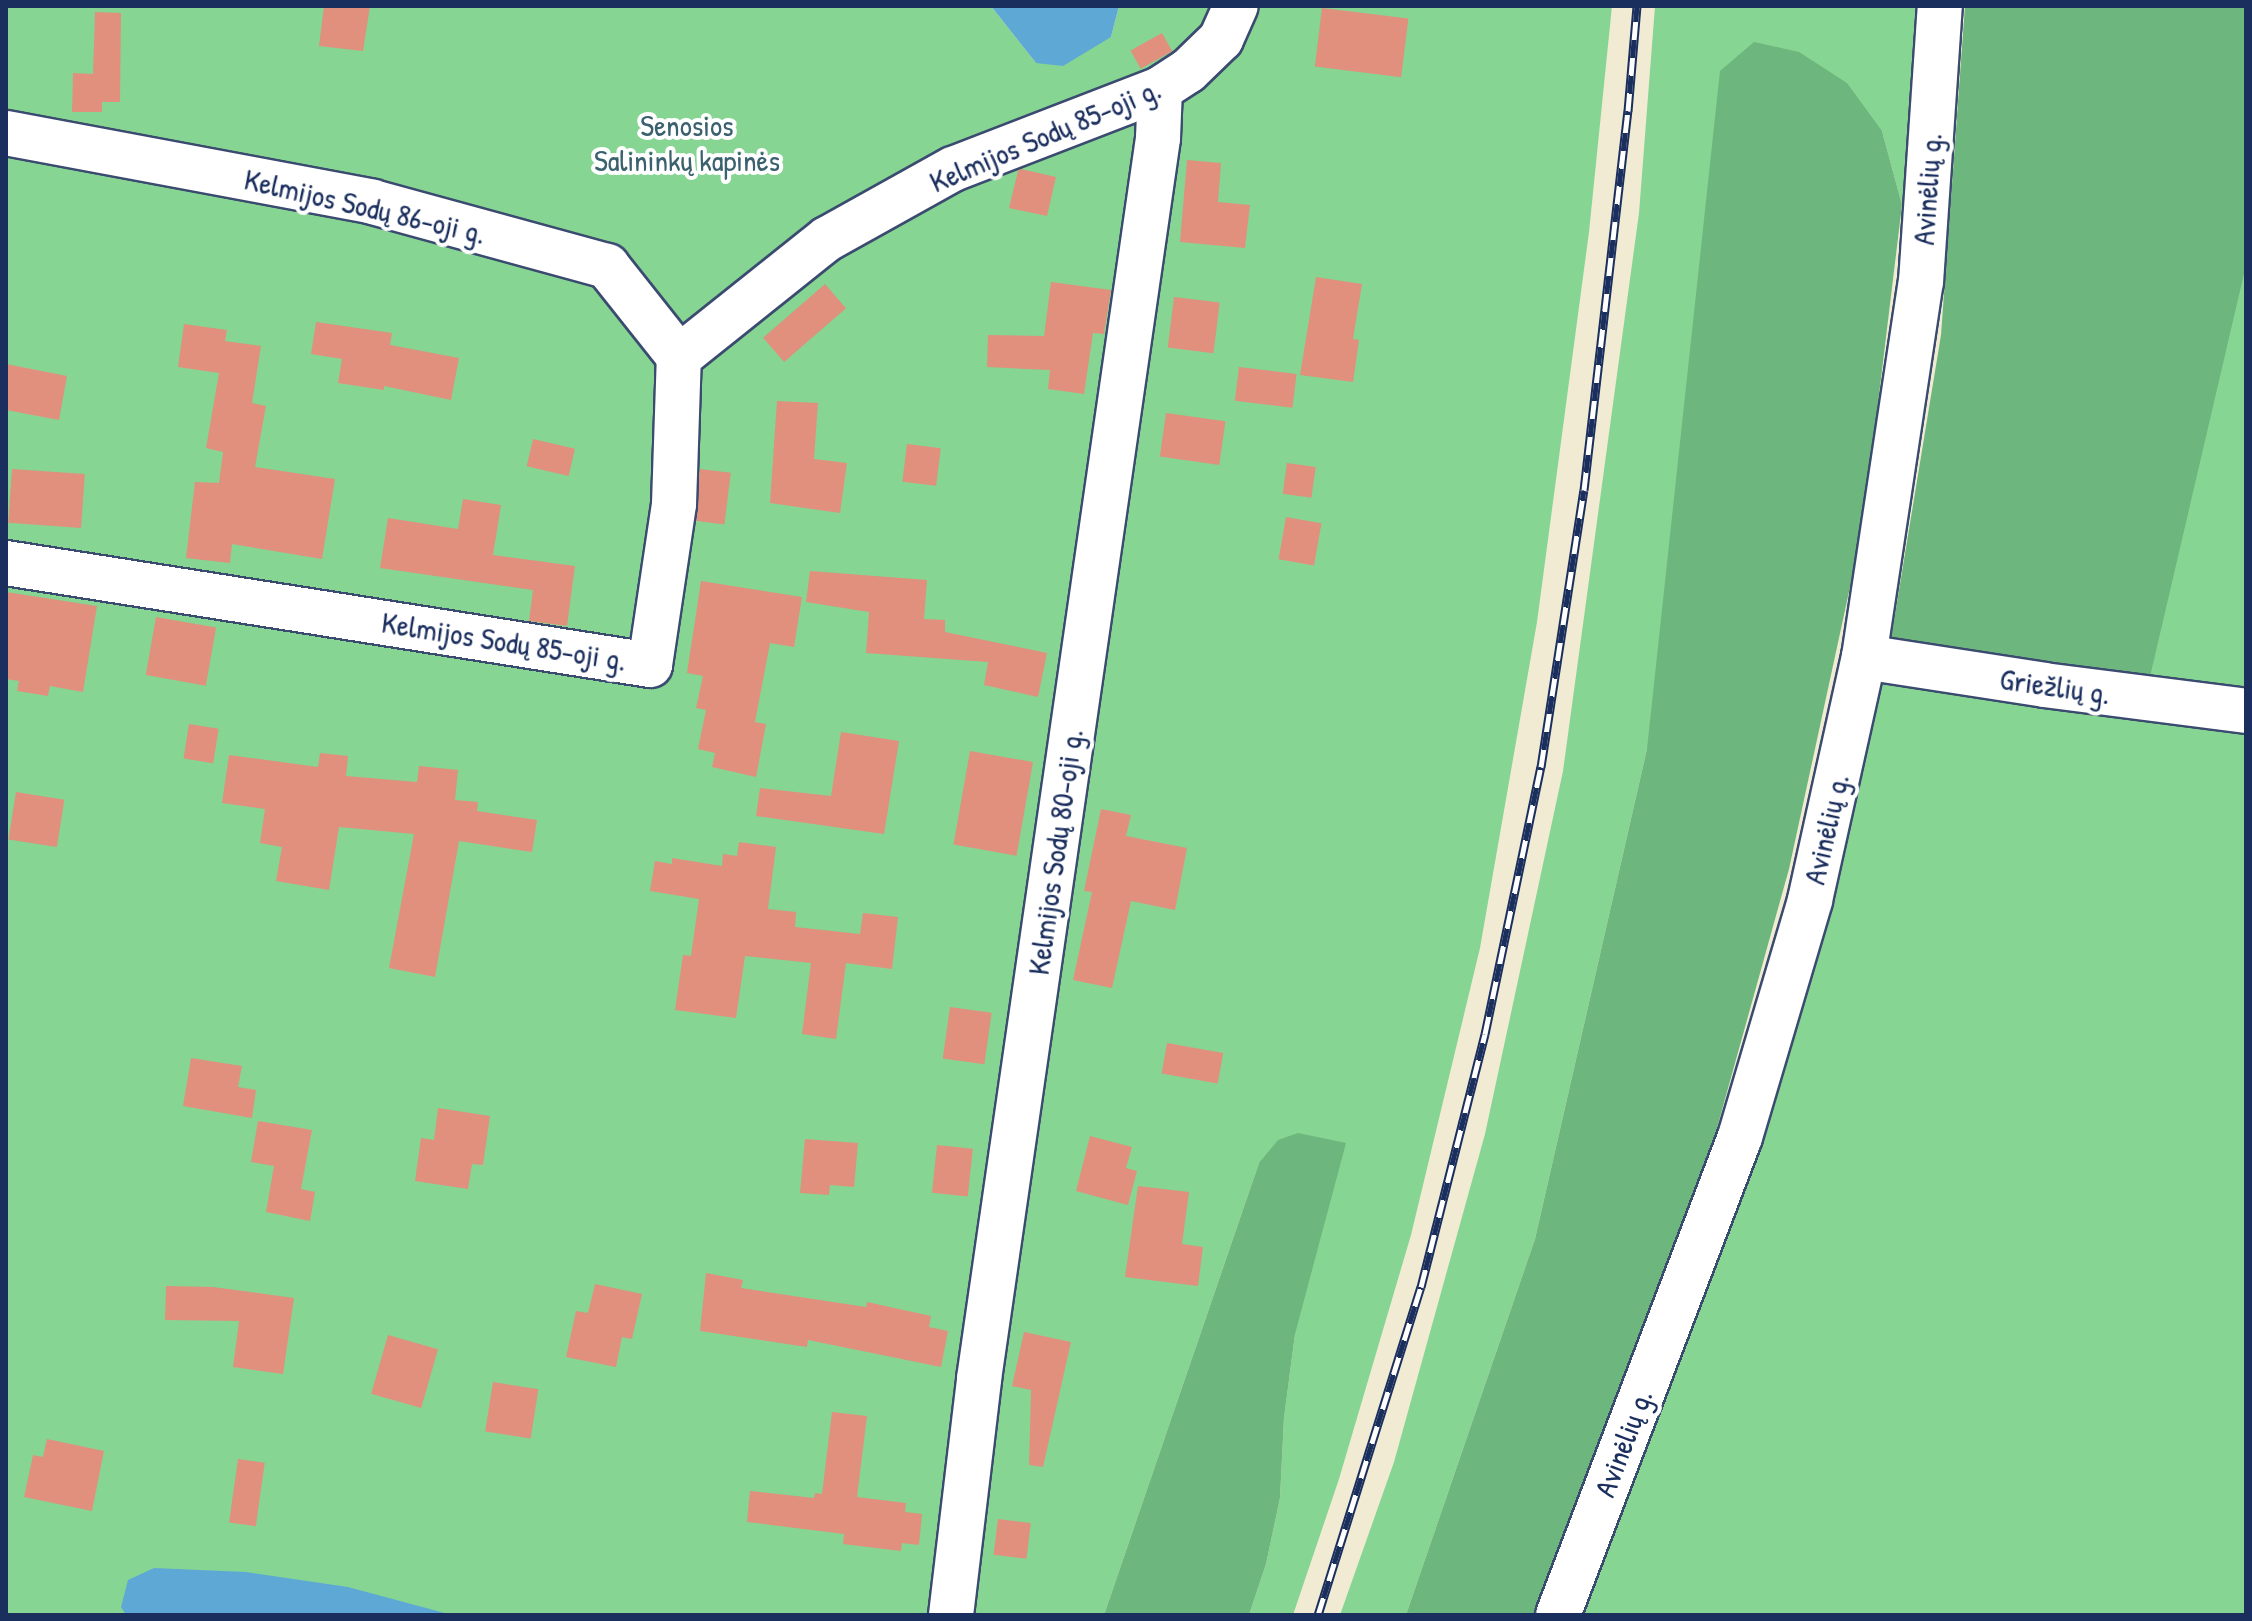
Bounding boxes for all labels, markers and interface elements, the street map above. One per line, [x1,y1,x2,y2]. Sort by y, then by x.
street label: Kelmijos Sodų 85-oji g. [924,70,1166,200]
park label: Senosios Salininkų kapinės [594,107,780,178]
street label: Avinėlių g. [1905,132,1949,246]
street label: Kelmijos Sodų 86-oji g. [241,161,489,251]
street label: Kelmijos Sodų 85-oji g. [379,604,629,678]
street label: Griežlių g. [1998,660,2112,712]
street label: Kelmijos Sodų 80-oji g. [1020,727,1090,977]
street label: Avinėlių g. [1796,770,1856,888]
street label: Avinėlių g. [1586,1384,1660,1502]

